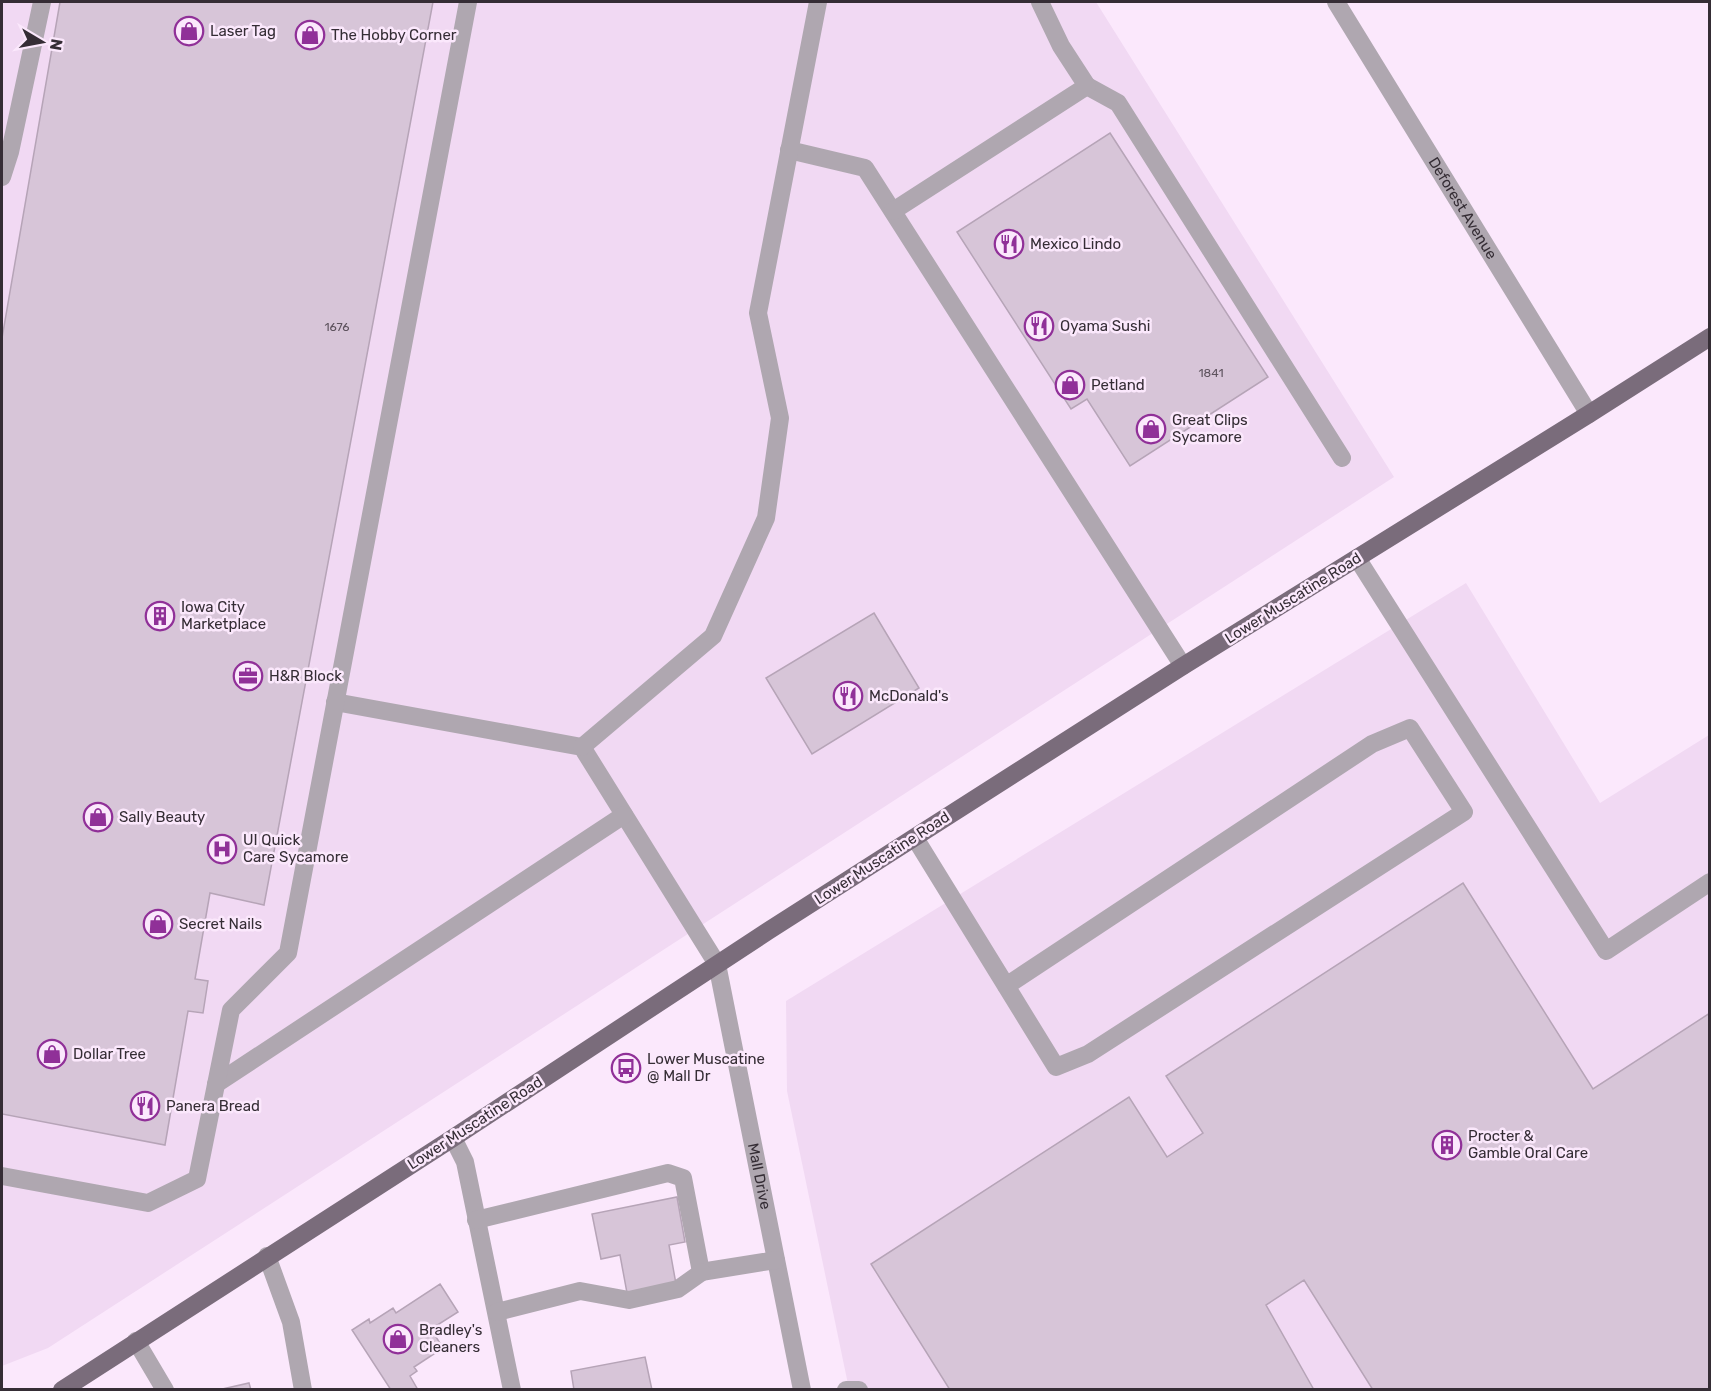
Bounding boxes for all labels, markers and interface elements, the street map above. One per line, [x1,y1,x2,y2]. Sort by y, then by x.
north arrow [12,12,72,72]
shop icon: Laser Tag [173,15,205,47]
shop icon: The Hobby Corner [294,19,326,51]
place label: Laser Tag [210,22,276,40]
place label: The Hobby Corner [331,26,457,44]
text: N [46,37,67,52]
street label: Deforest Avenue [1425,154,1501,262]
restaurant icon: Mexico Lindo [993,228,1025,260]
place label: Mexico Lindo [1030,235,1121,253]
restaurant icon: Oyama Sushi [1023,310,1055,342]
place label: Oyama Sushi [1060,317,1151,335]
house number: 1676 [324,320,350,334]
house number: 1841 [1198,366,1224,380]
shop icon: Petland [1054,369,1086,401]
place label: Petland [1091,376,1145,394]
place label: Great Clips Sycamore [1172,411,1248,446]
shop icon: Great Clips Sycamore [1135,413,1167,445]
street label: Lower Muscatine Road [1222,549,1364,647]
place label: Iowa City Marketplace [181,598,266,633]
building icon: Iowa City Marketplace [144,600,176,632]
office icon: H&R Block [232,660,264,692]
place label: H&R Block [269,667,342,685]
restaurant icon: McDonald's [832,680,864,712]
place label: McDonald's [869,687,949,705]
shop icon: Sally Beauty [82,801,114,833]
place label: Sally Beauty [119,808,205,826]
street label: Lower Muscatine Road [811,808,953,908]
place label: UI Quick Care Sycamore [243,831,349,866]
hospital icon: UI Quick Care Sycamore [206,833,238,865]
shop icon: Secret Nails [142,908,174,940]
place label: Secret Nails [179,915,262,933]
shop icon: Dollar Tree [36,1038,68,1070]
place label: Dollar Tree [73,1045,146,1063]
place label: Lower Muscatine @ Mall Dr [647,1050,765,1085]
bus stop icon: Lower Muscatine @ Mall Dr [610,1052,642,1084]
street label: Lower Muscatine Road [404,1073,546,1173]
restaurant icon: Panera Bread [129,1090,161,1122]
place label: Panera Bread [166,1097,260,1115]
place label: Procter & Gamble Oral Care [1468,1127,1588,1162]
building icon: Procter & Gamble Oral Care [1431,1129,1463,1161]
street label: Mall Drive [744,1141,775,1211]
place label: Bradley's Cleaners [419,1321,483,1356]
shop icon: Bradley's Cleaners [382,1323,414,1355]

